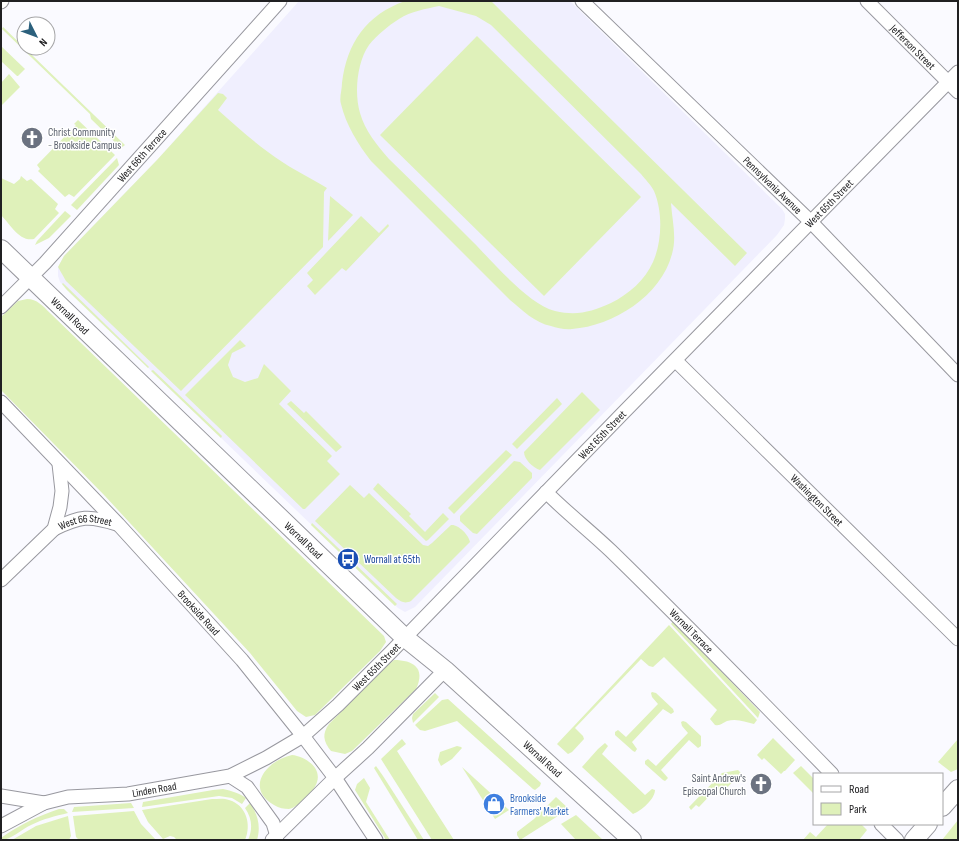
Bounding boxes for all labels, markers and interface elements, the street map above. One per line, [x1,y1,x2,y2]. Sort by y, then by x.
north arrow [16,16,56,56]
street label: Jefferson Street [887,21,938,73]
text: N [36,36,50,49]
church icon: Christ Community - Brookside Campus [19,125,45,151]
place label: Christ Community - Brookside Campus [48,126,121,152]
street label: West 66th Terrace [115,126,169,185]
street label: Pennsylvania Avenue [740,154,804,217]
street label: West 65th Street [803,176,856,231]
street label: Wornall Road [48,295,92,338]
street label: West 65th Street [576,407,629,462]
street label: Washington Street [788,472,846,529]
street label: West 66 Street [56,512,114,533]
street label: Wornall Road [281,519,325,562]
bus stop icon: Wornall at 65th [335,546,361,572]
place label: Wornall at 65th [364,553,420,566]
street label: Brookside Road [175,588,222,638]
street label: Wornall Terrace [666,606,716,656]
street label: West 65th Street [350,640,404,694]
street label: Wornall Road [520,738,565,780]
church icon: Saint Andrew's Episcopal Church [748,771,774,797]
place label: Saint Andrew's Episcopal Church [683,772,746,798]
legend [813,773,943,825]
street label: Linden Road [131,780,178,800]
text: Road [849,782,869,797]
shop icon: Brookside Farmers' Market [481,791,507,817]
place label: Brookside Farmers' Market [510,792,570,818]
text: Park [849,802,867,817]

